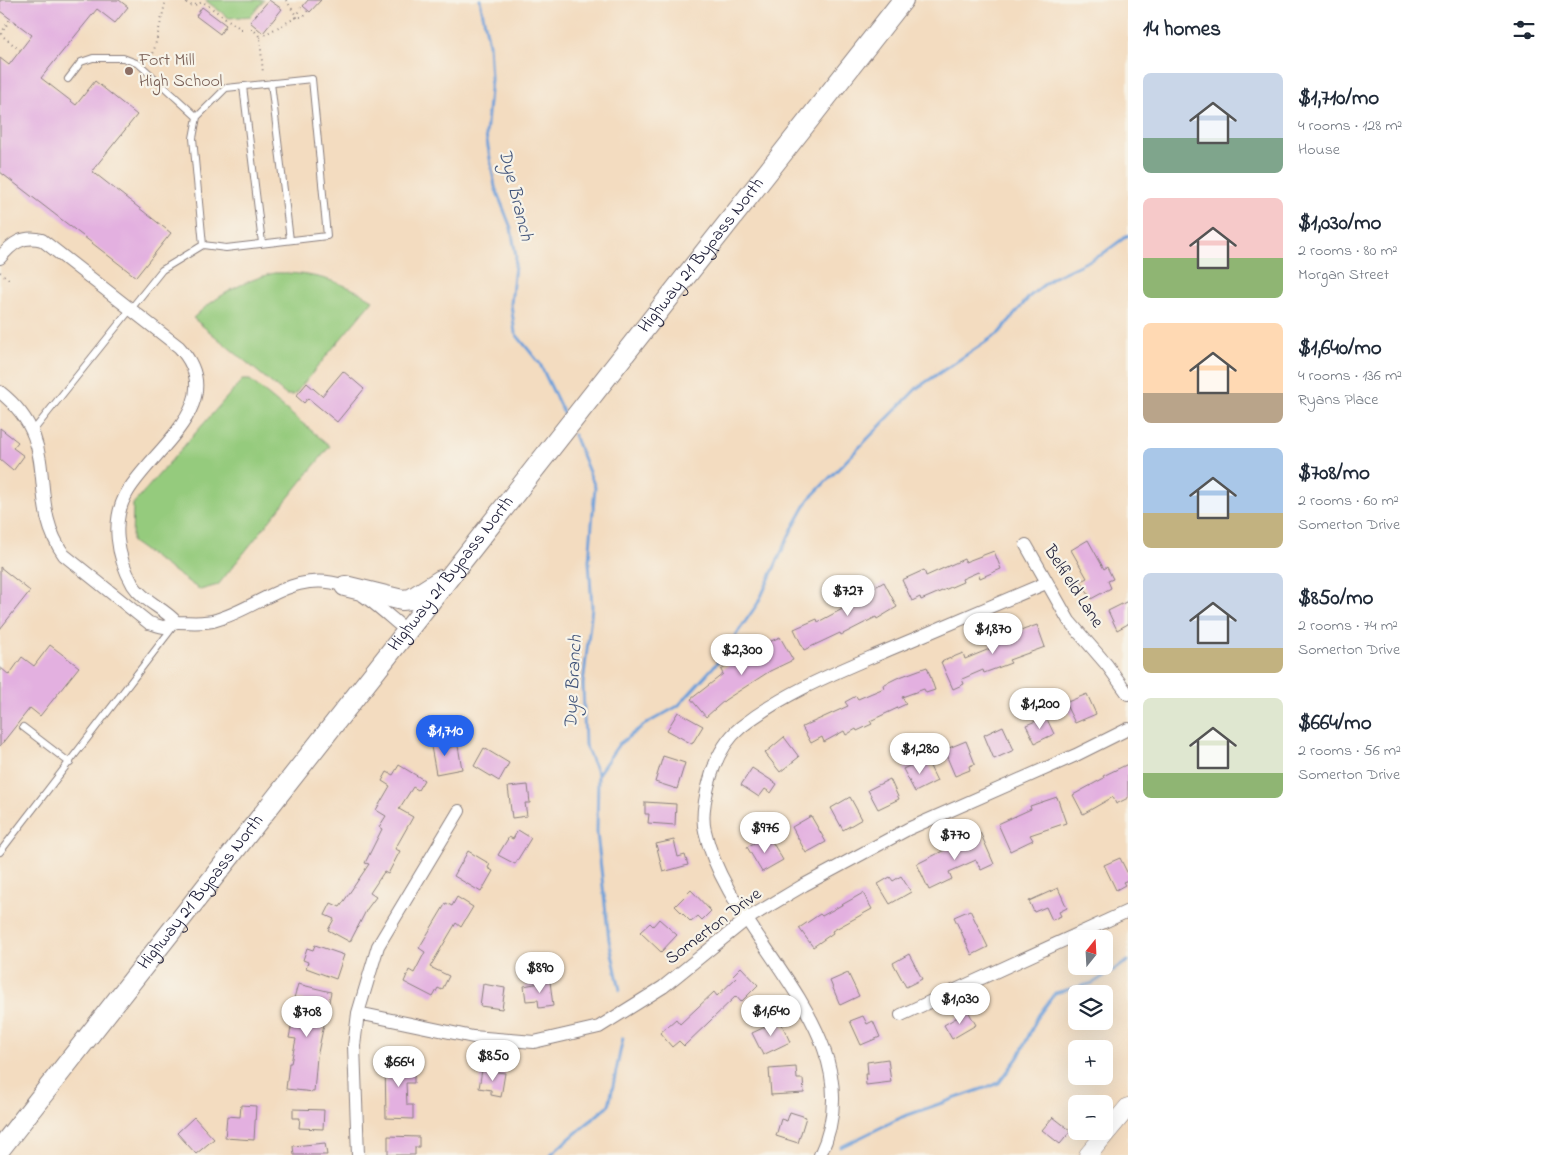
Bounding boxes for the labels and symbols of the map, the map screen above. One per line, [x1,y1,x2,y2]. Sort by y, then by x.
place label: Fort Mill High School [138,48,222,96]
marker: Fort Mill High School [123,65,135,77]
water label: Dye Branch [491,146,540,245]
street label: Highway 21 Bypass North [633,173,771,339]
street label: Highway 21 Bypass North [382,491,521,657]
street label: Belfield Lane [1036,540,1110,634]
pin: $727 [818,574,878,617]
pin: $1,870 [952,612,1034,655]
water label: Dye Branch [558,634,590,729]
pin: $2,300 [701,634,783,676]
pin: $1,200 [999,688,1081,730]
pin: $1,710 [404,714,486,757]
pin: $1,280 [879,732,961,775]
street label: Highway 21 Bypass North [132,809,271,976]
pin: $976 [735,812,795,854]
pin: $770 [925,818,985,861]
street label: Somerton Drive [660,881,768,972]
north arrow [1068,930,1112,975]
pin: $890 [510,952,570,994]
pin: $1,030 [919,982,1001,1025]
pin: $1,640 [730,994,812,1037]
pin: $708 [277,996,337,1038]
pin: $850 [463,1040,523,1082]
pin: $664 [369,1046,429,1088]

